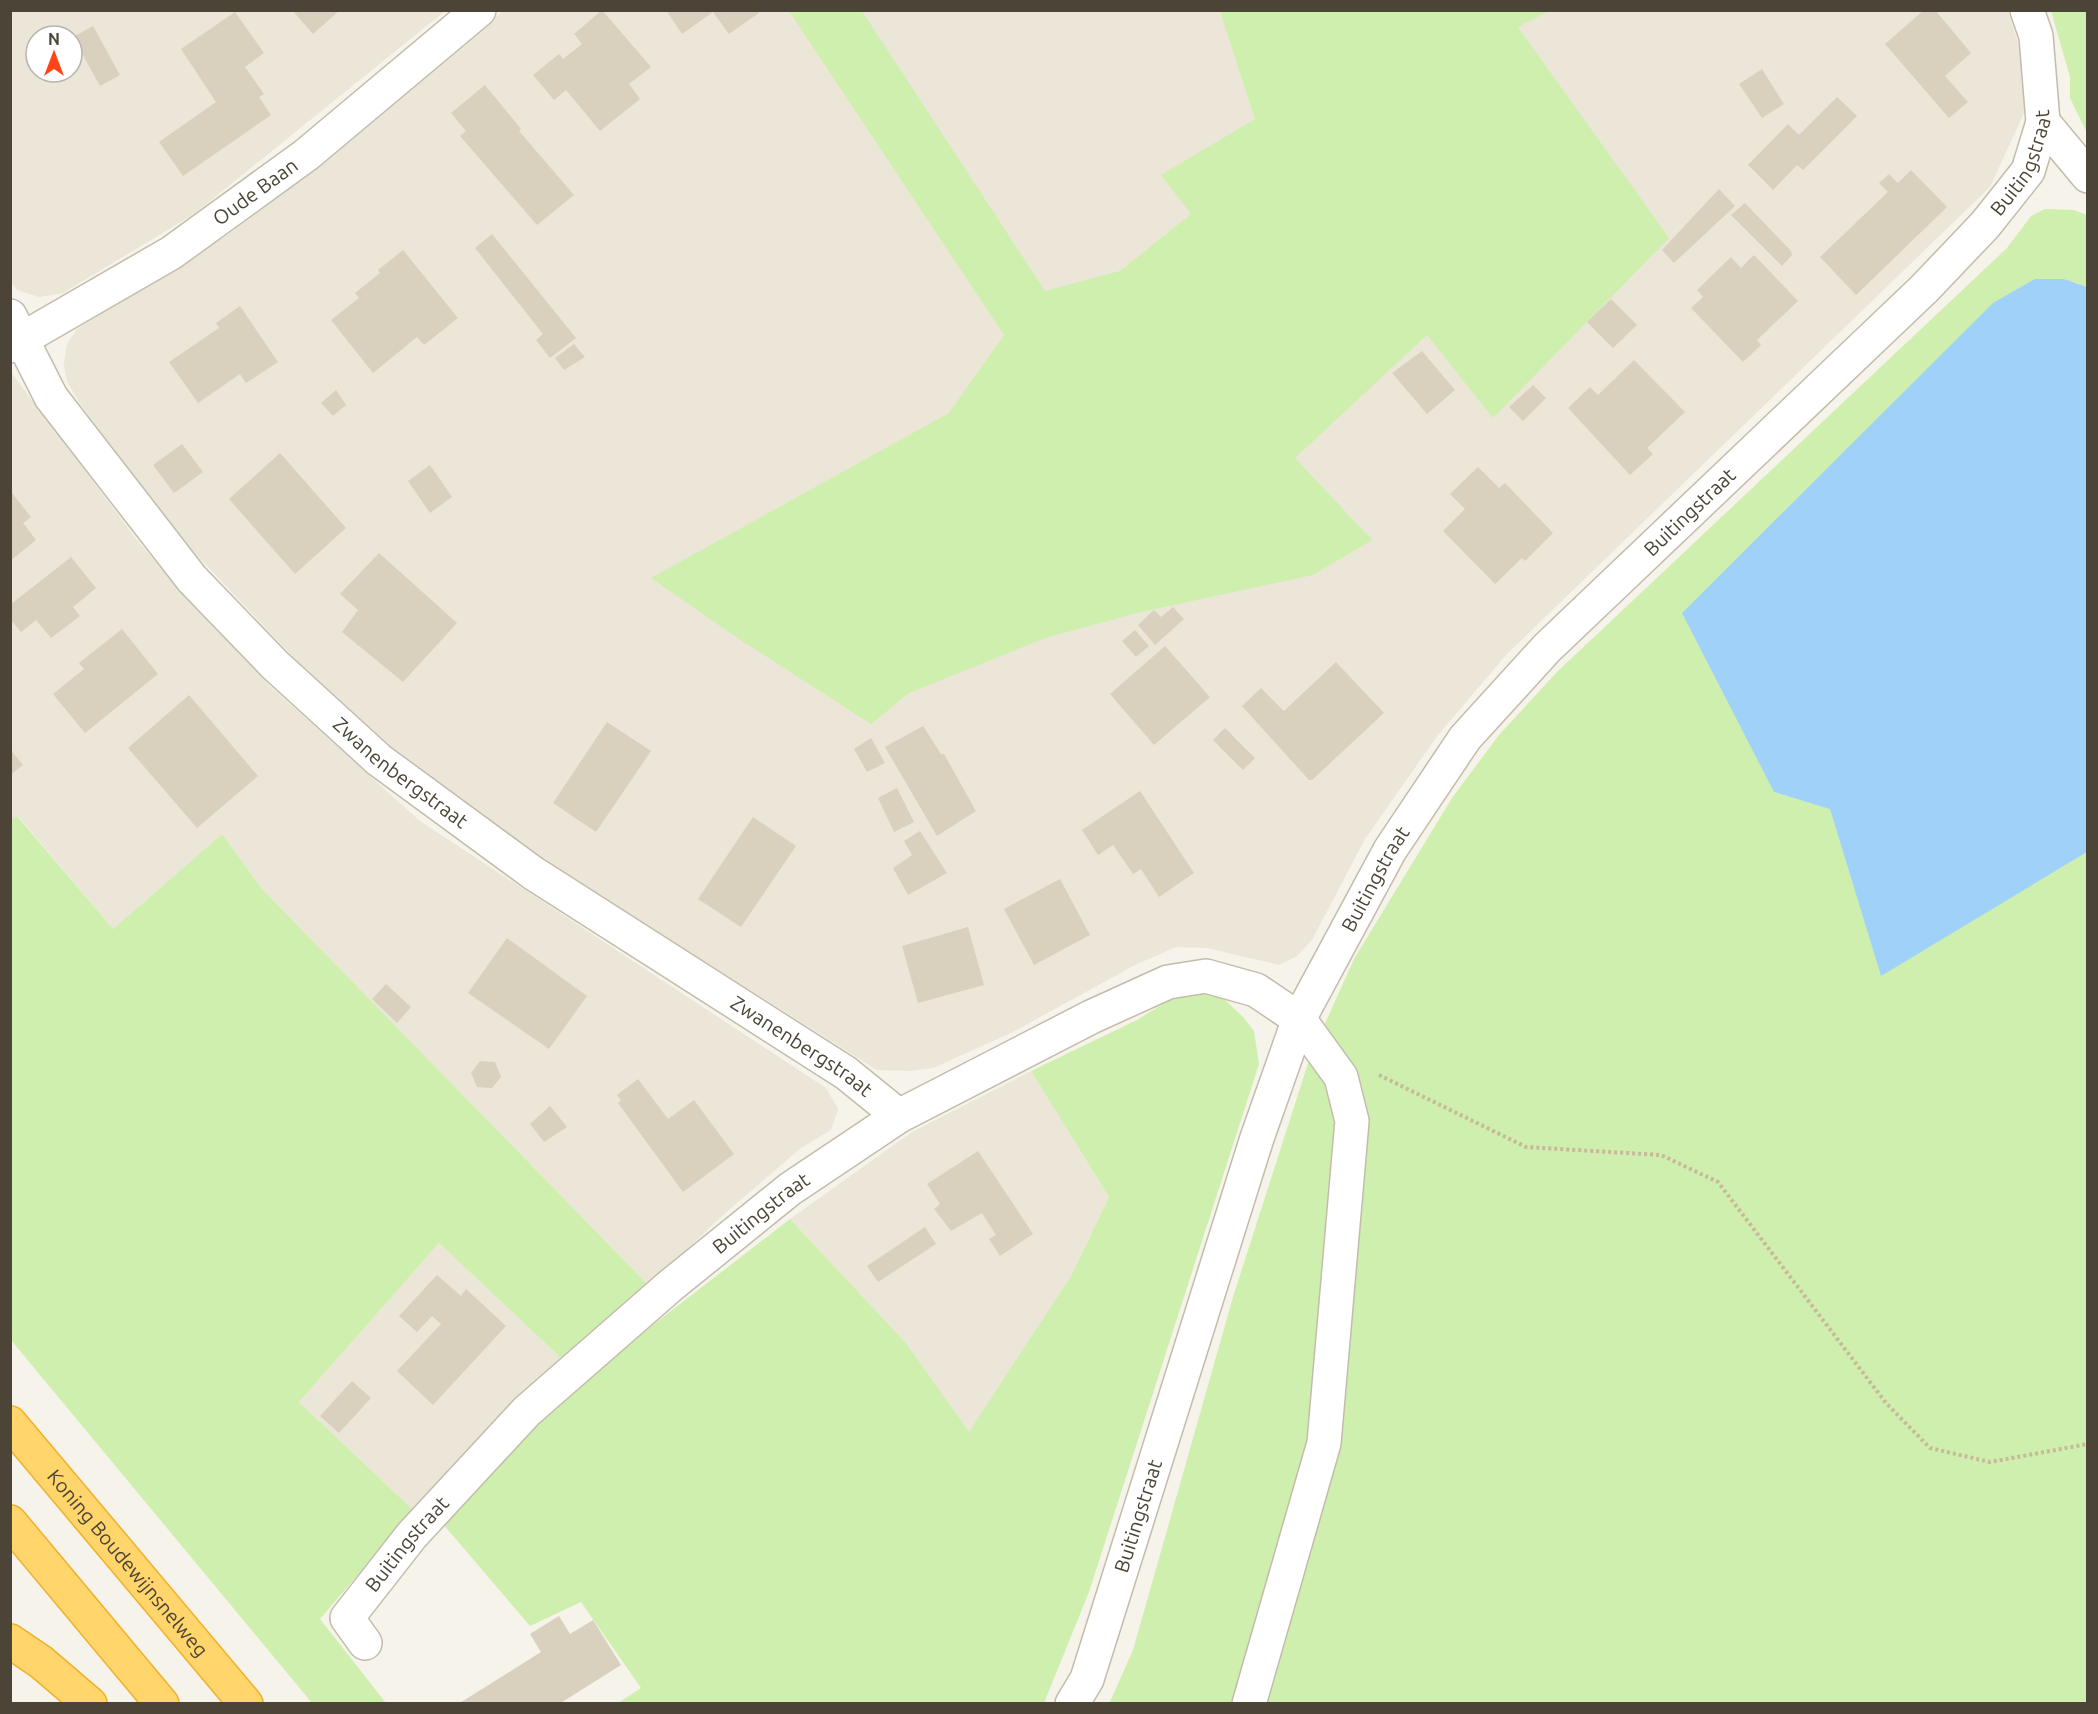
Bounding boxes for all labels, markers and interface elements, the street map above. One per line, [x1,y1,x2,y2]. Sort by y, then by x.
north arrow [24,24,84,84]
text: N [48,30,60,48]
street label: Buitingstraat [1985,109,2055,220]
street label: Oude Baan [208,153,302,230]
street label: Buitingstraat [1639,463,1740,560]
street label: Zwanenbergstraat [329,712,473,832]
street label: Buitingstraat [1336,821,1414,935]
street label: Zwanenbergstraat [727,991,878,1101]
street label: Buitingstraat [708,1167,814,1258]
street label: Buitingstraat [1109,1456,1166,1575]
street label: Koning Boudewijnsnelweg [43,1465,213,1661]
street label: Buitingstraat [360,1491,453,1596]

